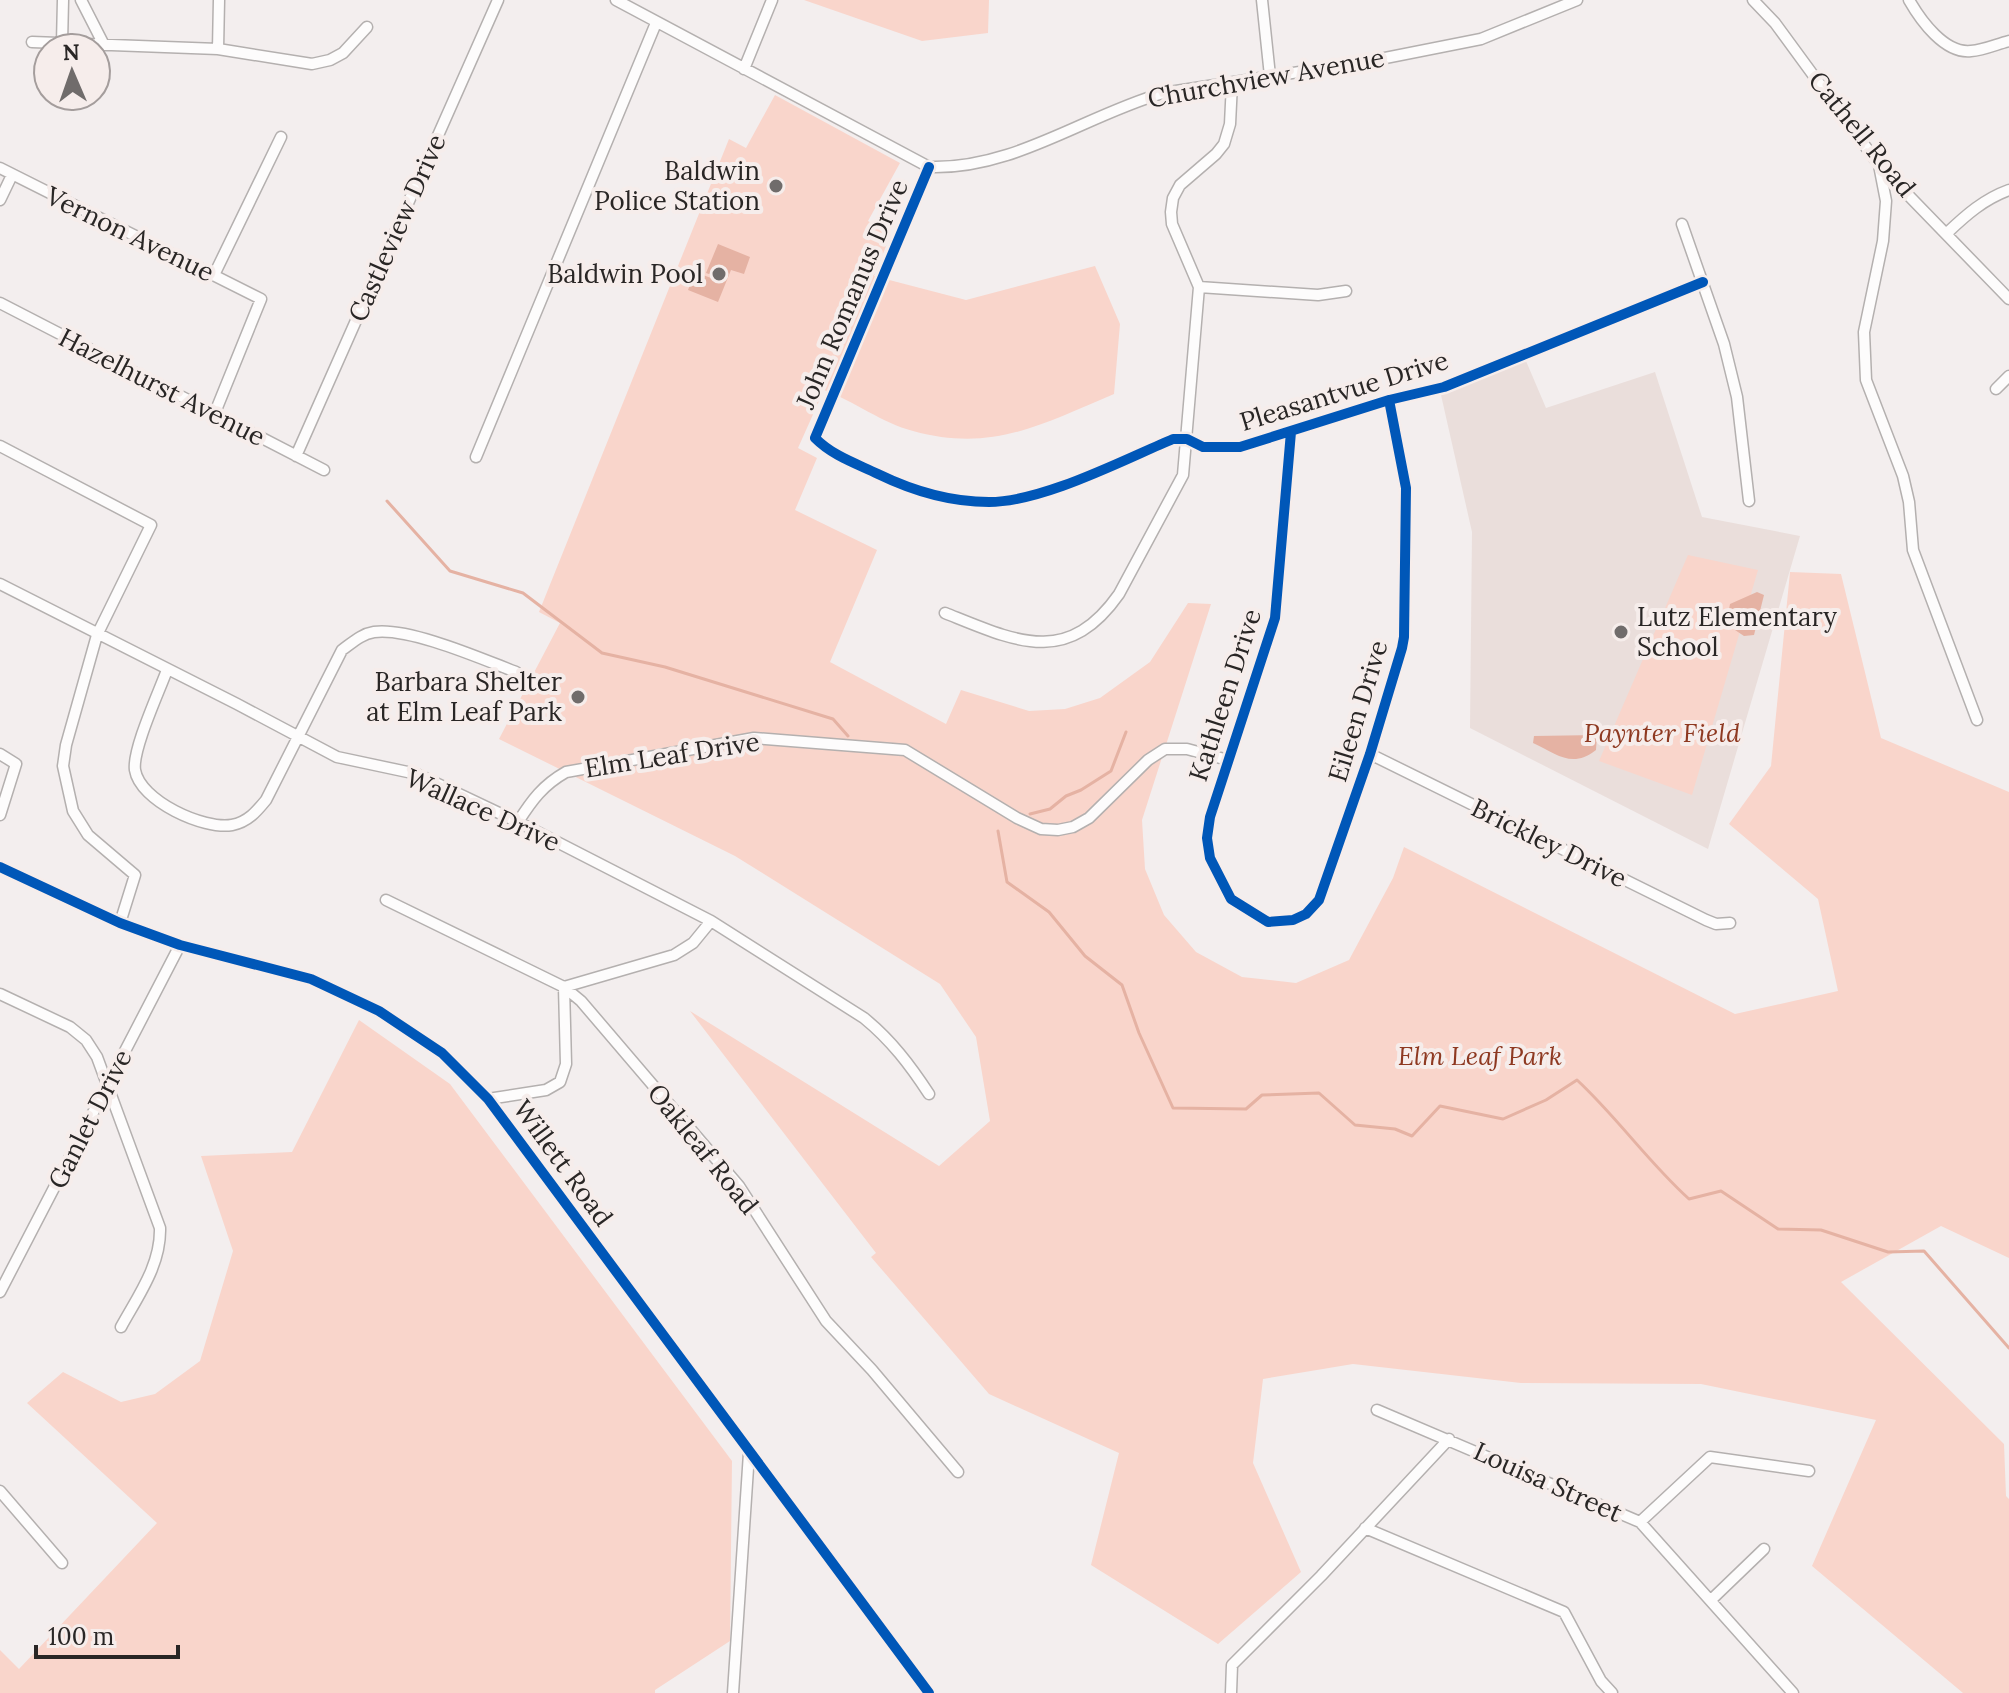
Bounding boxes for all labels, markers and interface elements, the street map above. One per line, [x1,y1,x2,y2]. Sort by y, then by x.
north arrow [32,32,112,112]
text: N [62,38,80,66]
street label: Churchview Avenue [1145,40,1387,115]
street label: Cathell Road [1802,64,1923,203]
street label: Castleview Drive [340,129,453,327]
place label: Baldwin Police Station [594,154,760,217]
street label: John Romanus Drive [788,174,915,414]
marker: Baldwin Police Station [767,177,785,195]
street label: Vernon Avenue [40,178,220,289]
place label: Baldwin Pool [547,257,703,290]
marker: Baldwin Pool [710,265,728,283]
street label: Hazelhurst Avenue [53,320,271,453]
street label: Pleasantvue Drive [1236,343,1452,438]
place label: Lutz Elementary School [1637,600,1837,663]
street label: Kathleen Drive [1181,604,1268,785]
marker: Lutz Elementary School [1612,623,1630,641]
street label: Eileen Drive [1320,636,1395,786]
place label: Barbara Shelter at Elm Leaf Park [366,665,563,728]
marker: Barbara Shelter at Elm Leaf Park [569,688,587,706]
park label: Paynter Field [1584,716,1741,749]
street label: Elm Leaf Drive [582,724,762,785]
street label: Wallace Drive [401,761,566,858]
street label: Brickley Drive [1466,791,1632,894]
park label: Elm Leaf Park [1398,1039,1562,1072]
street label: Ganlet Drive [40,1044,139,1194]
street label: Oakleaf Road [641,1077,766,1221]
street label: Willett Road [506,1093,620,1232]
street label: Louisa Street [1469,1434,1628,1529]
scale bar [36,1609,178,1659]
text: 100 m [48,1621,114,1652]

